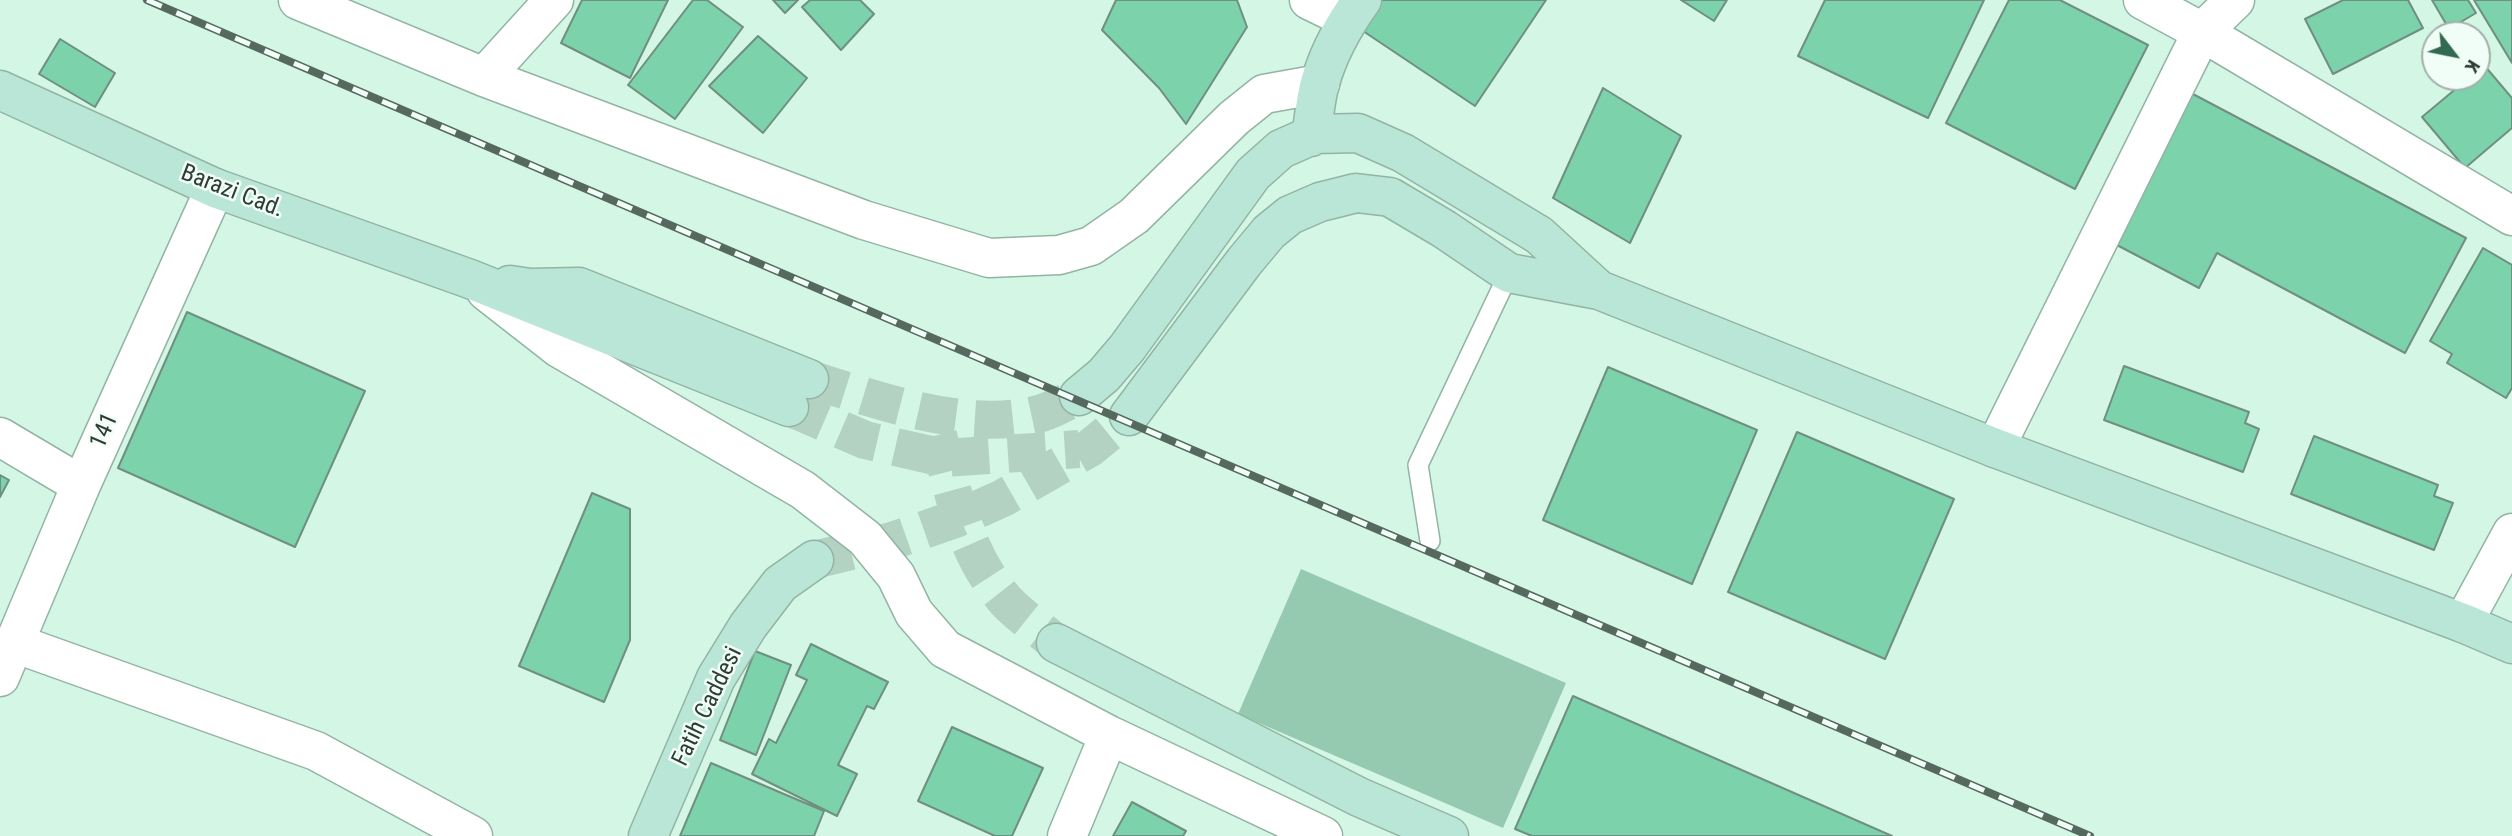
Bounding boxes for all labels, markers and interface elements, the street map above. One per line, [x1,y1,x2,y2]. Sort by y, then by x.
north arrow [2421,21,2491,91]
text: K [2460,56,2485,77]
street label: Barazi Cad. [177,159,287,225]
street label: 141 [85,409,125,453]
street label: Fatih Caddesi [667,643,749,771]

